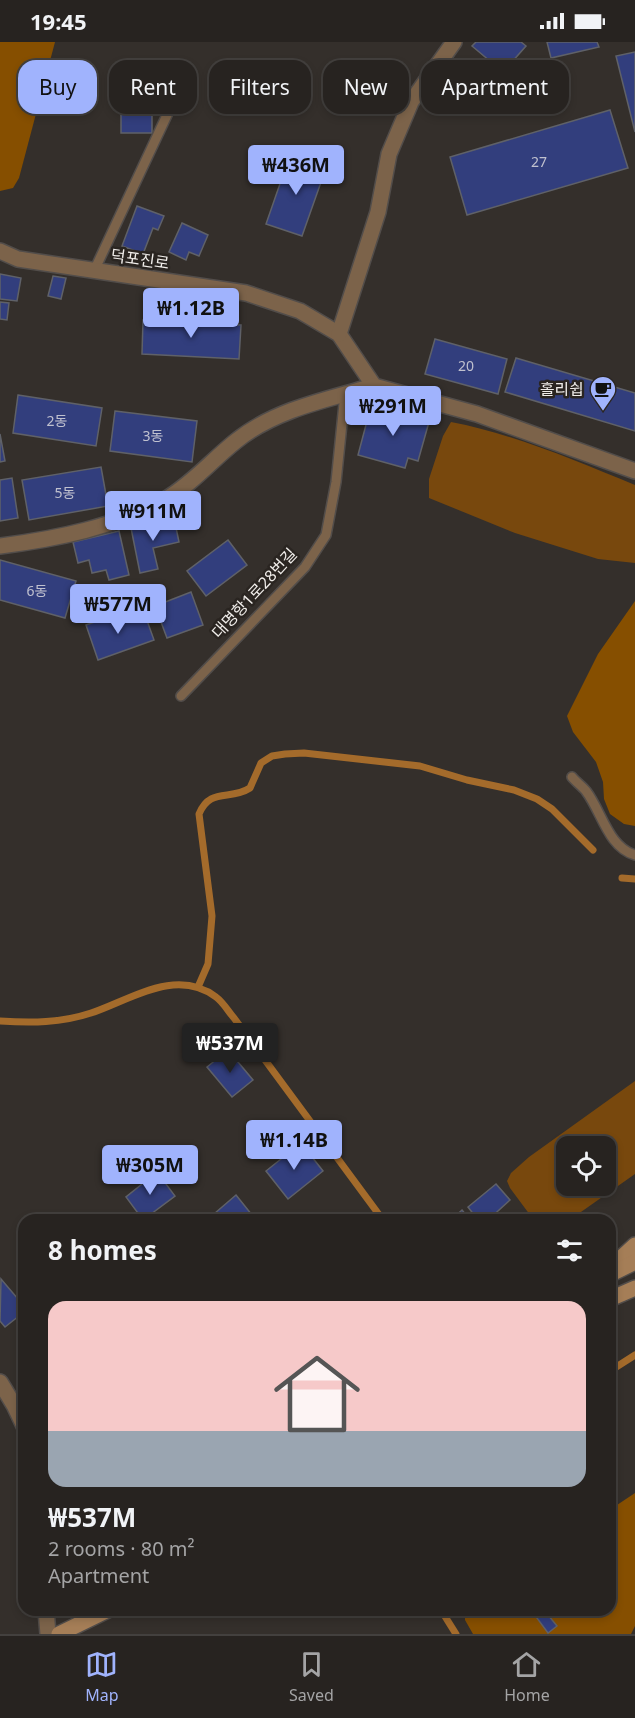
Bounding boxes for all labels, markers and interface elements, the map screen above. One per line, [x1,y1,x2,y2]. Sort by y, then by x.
text: 19:45 [30,6,87,36]
chip: Buy [18,60,97,114]
chip: Rent [109,60,197,114]
chip: Filters [209,60,311,114]
chip: New [323,60,409,114]
chip: Apartment [421,60,569,114]
pin: ₩436M [254,145,338,196]
text: ₩436M [262,151,330,178]
house number: 27 [531,152,547,171]
street label: 덕포진로 [109,244,171,274]
pin: ₩1.12B [142,288,240,339]
text: ₩1.12B [157,294,225,321]
house number: 20 [458,356,474,375]
cafe icon: 홀리쉽 [588,374,618,412]
place label: 홀리쉽 [540,378,584,400]
pin: ₩291M [351,386,435,437]
text: ₩291M [359,392,427,419]
house number: 2동 [47,411,68,430]
house number: 3동 [143,426,164,445]
house number: 5동 [55,483,76,502]
pin: ₩911M [111,491,195,542]
text: ₩911M [119,497,187,524]
street label: 대명항1로28번길 [206,543,302,643]
house number: 6동 [27,581,48,600]
pin: ₩577M [76,584,160,635]
text: ₩577M [84,590,152,617]
pin: ₩537M [188,1023,272,1074]
text: ₩537M [196,1029,264,1056]
pin: ₩1.14B [245,1120,343,1171]
text: ₩1.14B [260,1126,328,1153]
map controls [556,1136,616,1196]
button: locate [556,1136,616,1196]
pin: ₩305M [108,1145,192,1196]
text: ₩305M [116,1151,184,1178]
text: 8 homes [48,1232,157,1268]
icon: filters [553,1234,586,1267]
icon: home [263,1340,371,1448]
text: ₩537M [48,1499,136,1535]
text: 2 rooms · 80 m² [48,1535,195,1562]
text: Apartment [48,1562,149,1589]
tab: Map [85,1648,119,1706]
tab: Saved [289,1648,334,1706]
tab: Home [504,1648,550,1706]

